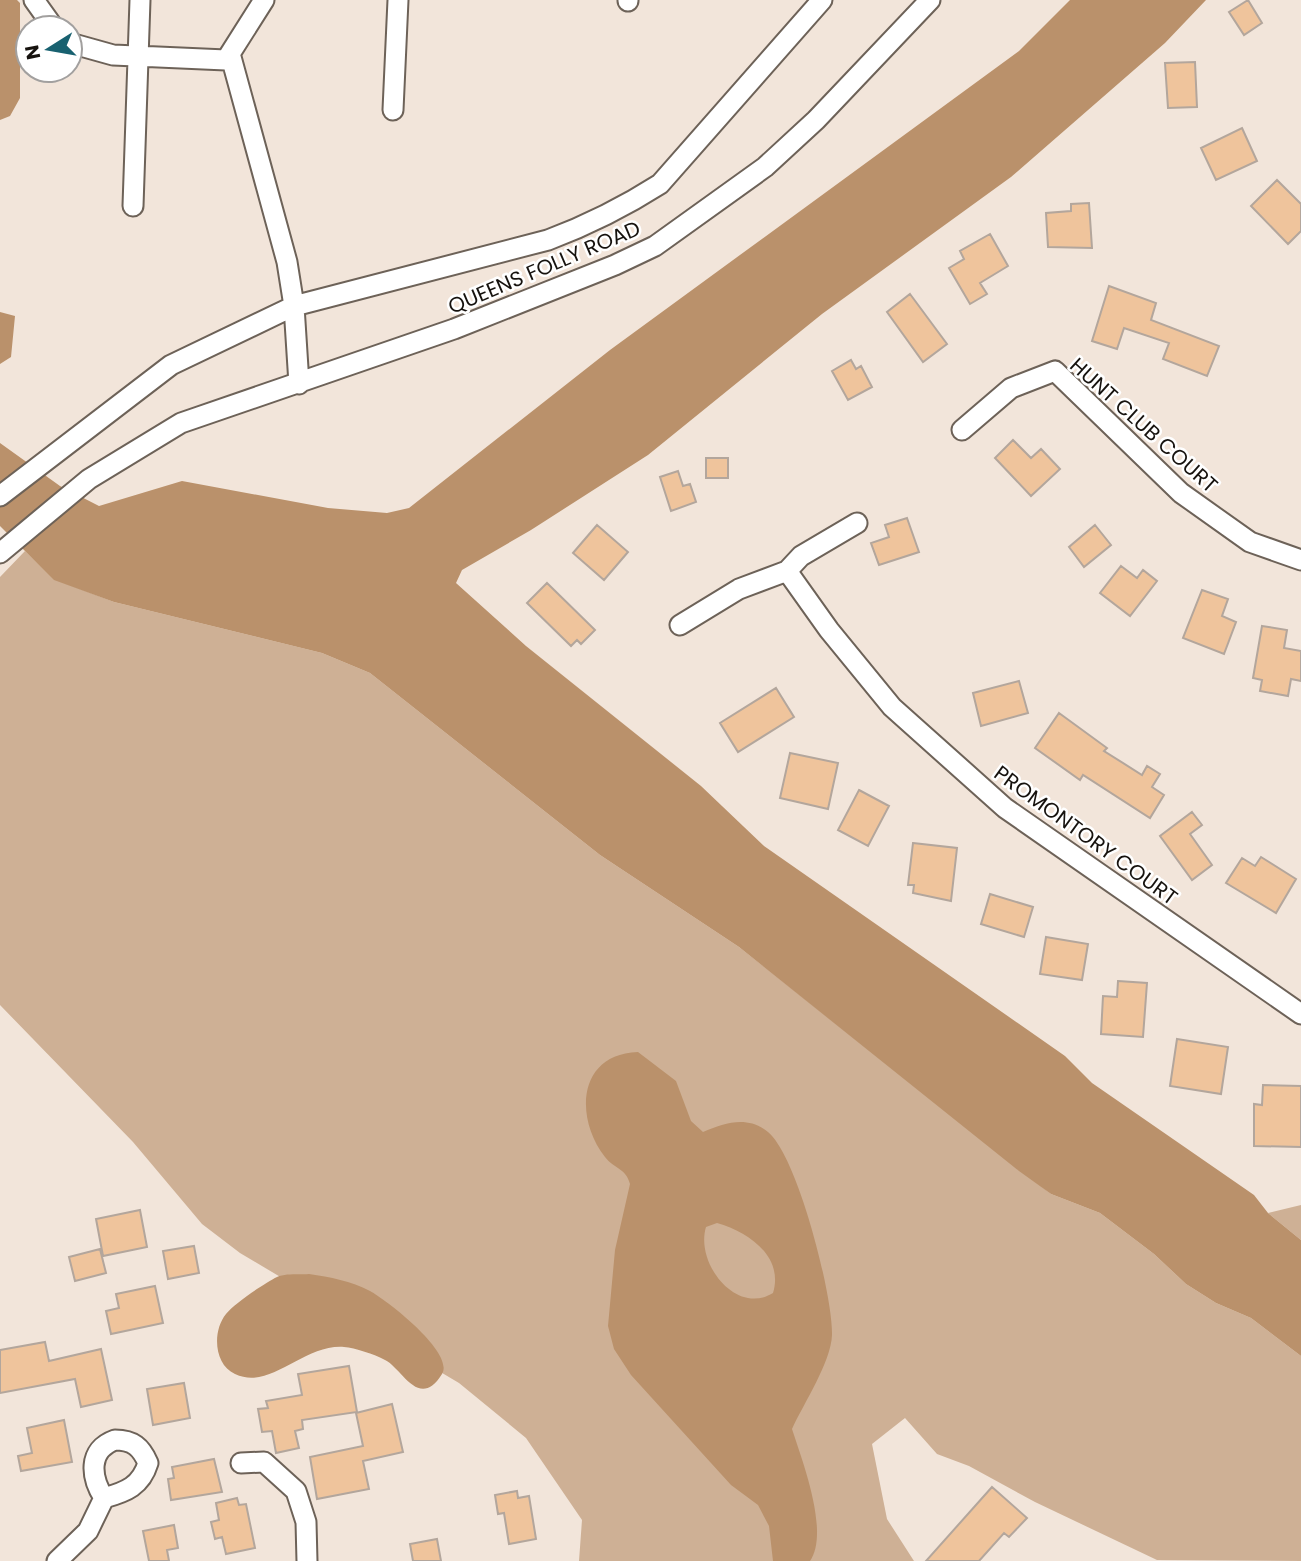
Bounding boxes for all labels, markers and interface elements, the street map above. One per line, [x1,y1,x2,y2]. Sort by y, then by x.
north arrow [14,14,84,84]
text: N [18,43,47,62]
street label: QUEENS FOLLY ROAD [443,213,645,321]
street label: HUNT CLUB COURT [1064,351,1224,499]
street label: PROMONTORY COURT [988,759,1184,911]

